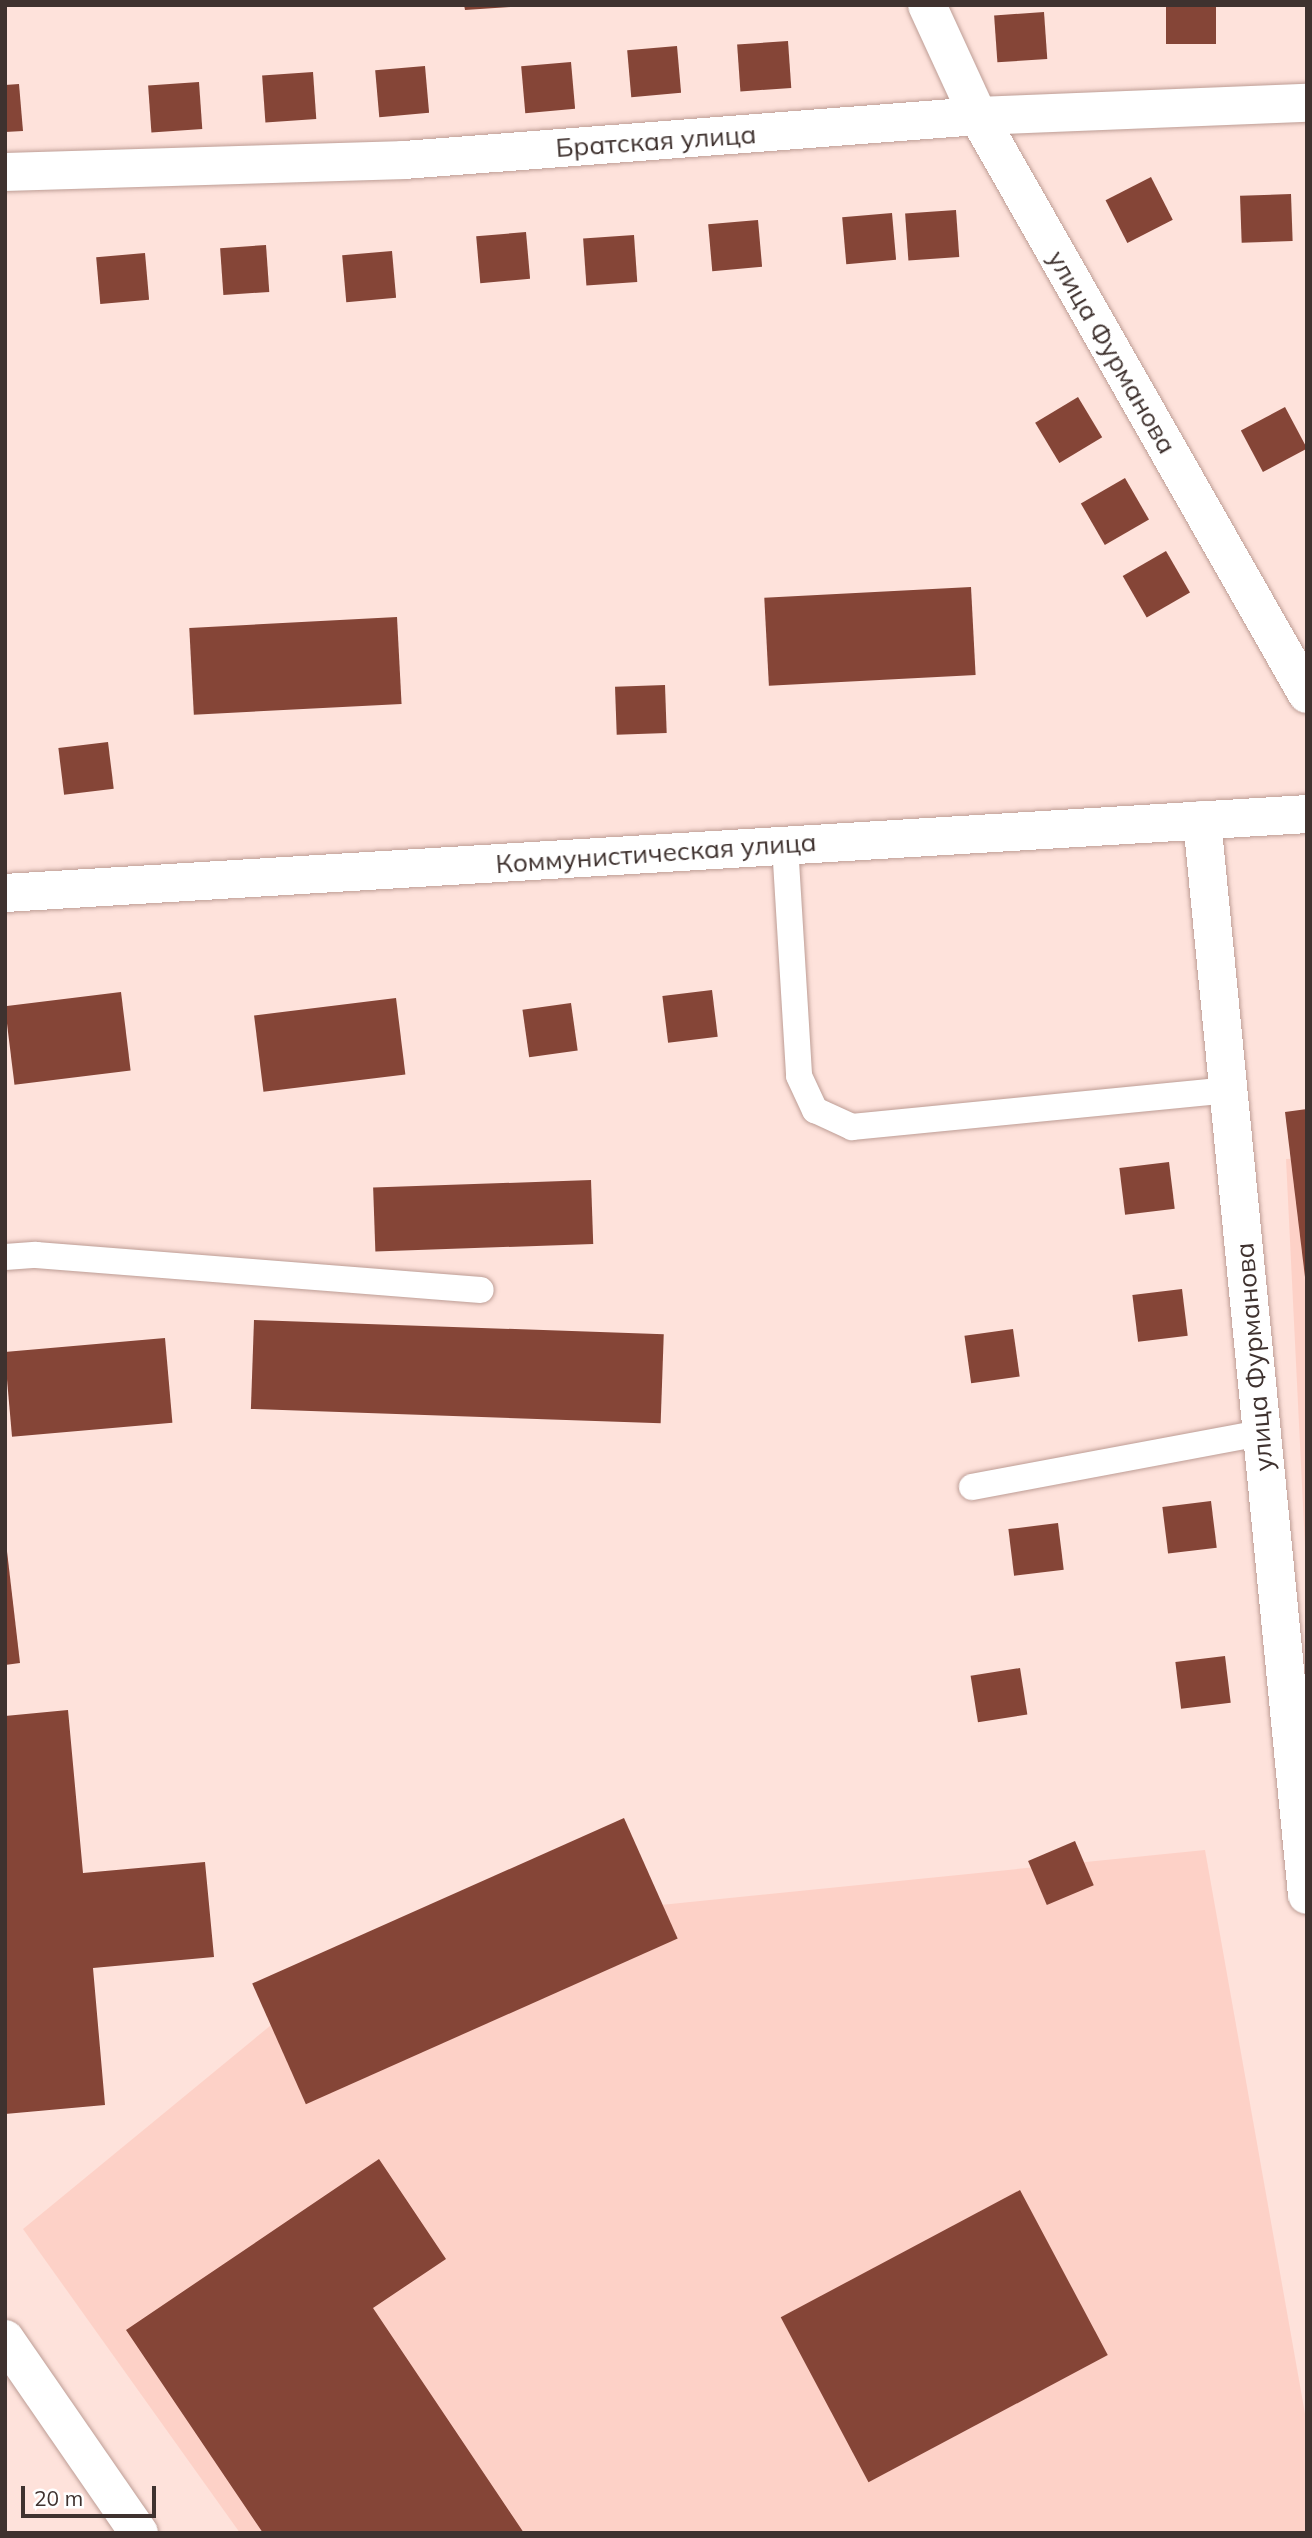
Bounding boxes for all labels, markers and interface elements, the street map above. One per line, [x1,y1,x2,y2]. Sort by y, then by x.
street label: Братская улица [555,118,757,164]
street label: улица Фурманова [1041,245,1183,459]
street label: Коммунистическая улица [495,826,817,880]
street label: улица Фурманова [1228,1241,1280,1473]
scale bar [24,2472,159,2516]
text: 20 m [34,2485,83,2511]

